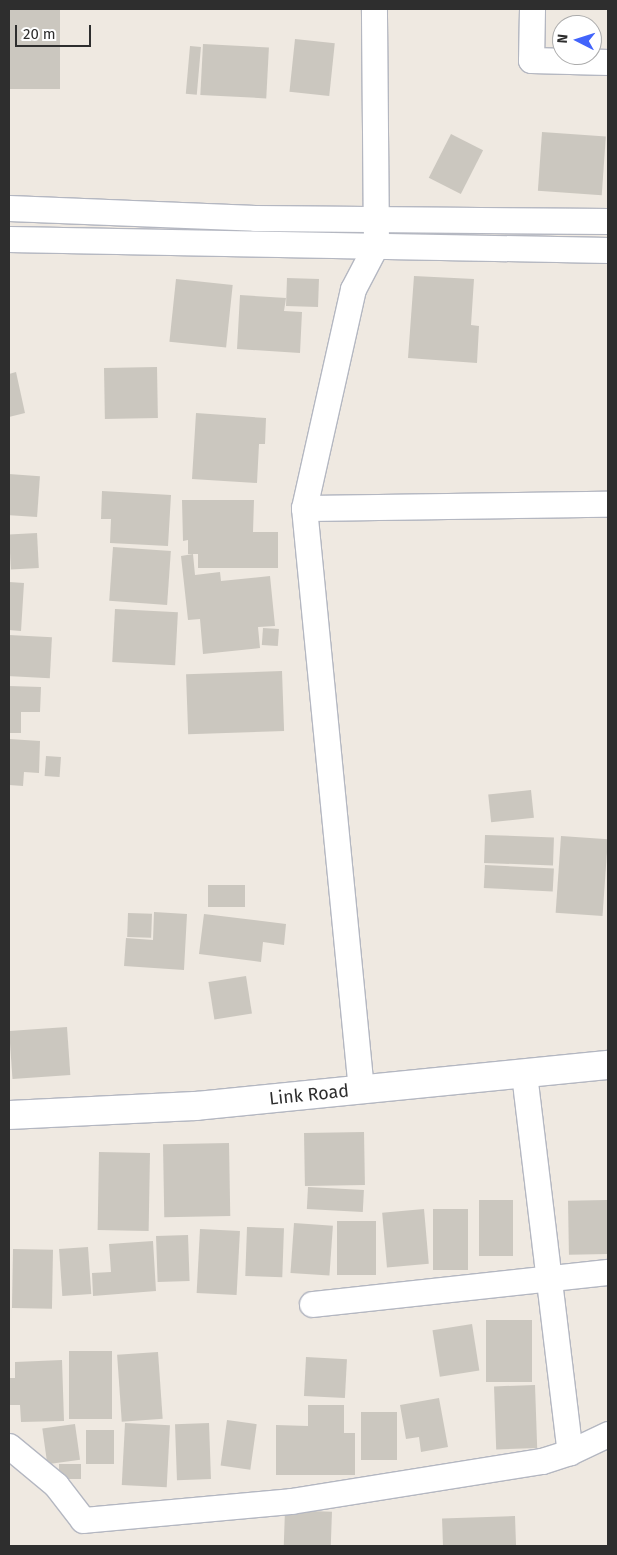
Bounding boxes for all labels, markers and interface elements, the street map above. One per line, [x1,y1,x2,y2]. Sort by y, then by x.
scale bar [18,15,94,47]
north arrow [552,15,602,65]
text: 20 m [23,25,56,43]
text: N [554,33,571,44]
street label: Link Road [268,1080,350,1110]

